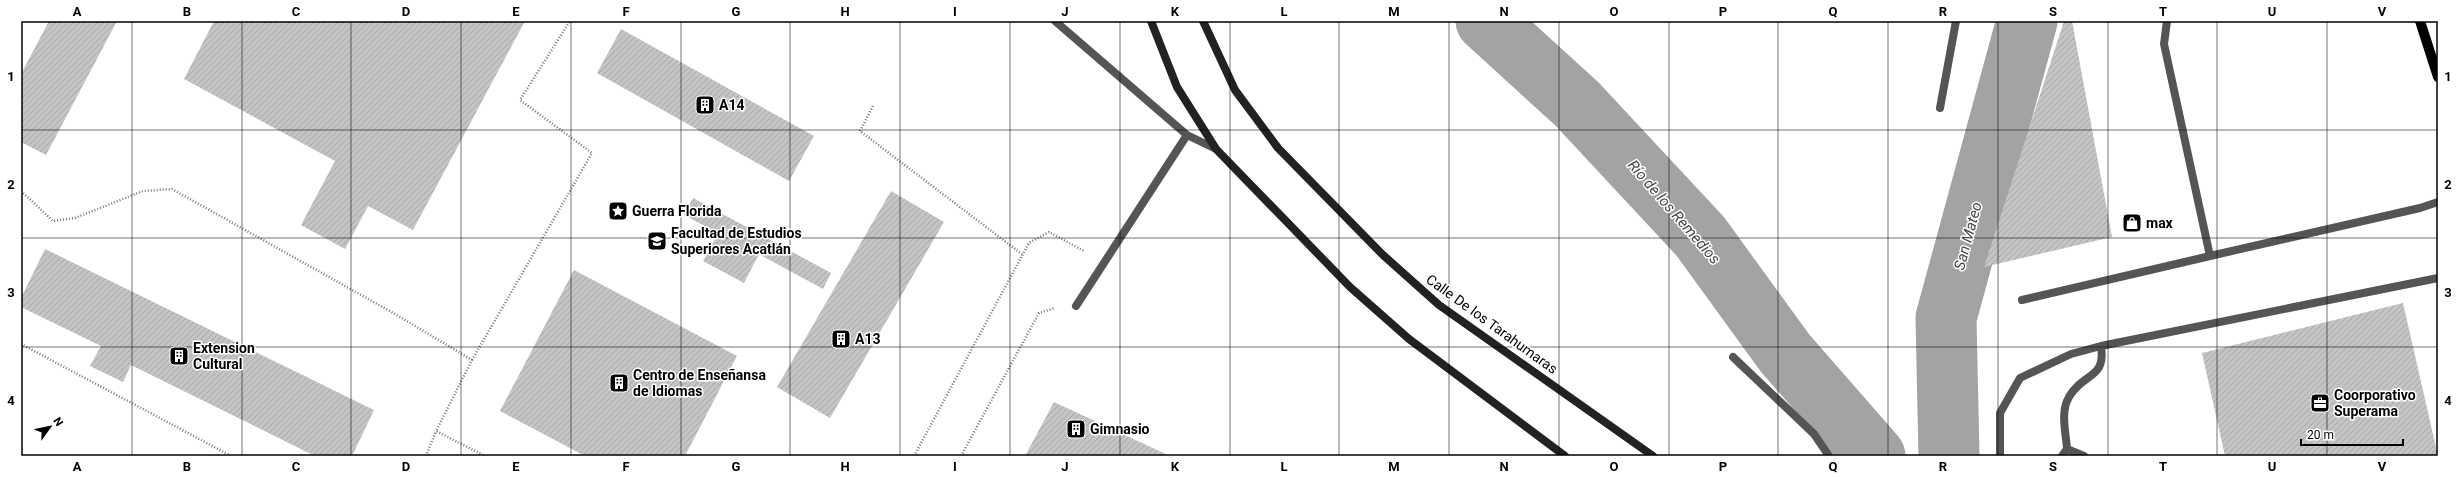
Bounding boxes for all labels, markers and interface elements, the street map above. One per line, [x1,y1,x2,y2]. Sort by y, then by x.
text: A [73,4,82,19]
text: B [183,4,191,19]
text: C [292,4,301,19]
text: D [402,4,410,19]
text: E [512,4,520,19]
text: F [622,4,630,19]
text: G [732,4,741,19]
text: H [840,4,850,19]
text: I [953,4,957,19]
text: J [1061,4,1069,19]
text: K [1171,4,1180,19]
text: L [1280,4,1288,19]
text: M [1388,4,1400,19]
text: N [1499,4,1509,19]
text: O [1610,4,1619,19]
text: P [1719,4,1727,19]
text: Q [1829,4,1838,19]
text: R [1939,4,1948,19]
text: S [2049,4,2057,19]
text: T [2159,4,2167,19]
text: U [2268,4,2276,19]
text: V [2378,4,2387,19]
text: 1 [7,69,15,84]
text: 1 [2444,69,2452,84]
building icon: A14 [694,94,716,116]
place label: A14 [719,97,744,113]
water label: Río de los Remedios [1624,156,1724,268]
text: 2 [7,177,15,192]
text: 2 [2444,177,2452,192]
place icon: Guerra Florida [607,200,629,222]
water label: San Mateo [1950,200,1986,272]
place label: Guerra Florida [632,203,722,219]
shop icon: max [2121,212,2143,234]
place label: max [2146,215,2174,231]
place label: Facultad de Estudios Superiores Acatlán [671,225,802,257]
school or university icon: Facultad de Estudios Superiores Acatlán [646,230,668,252]
street label: Calle De los Tarahumaras [1423,271,1561,377]
text: 3 [7,285,15,300]
text: 3 [2444,285,2452,300]
building icon: A13 [830,328,852,350]
place label: A13 [855,331,880,347]
place label: Extension Cultural [193,340,255,372]
building icon: Extension Cultural [168,345,190,367]
place label: Centro de Enseñansa de Idiomas [633,367,766,399]
building icon: Centro de Enseñansa de Idiomas [608,372,630,394]
place label: Coorporativo Superama [2334,387,2416,419]
office icon: Coorporativo Superama [2309,392,2331,414]
text: 4 [7,393,15,408]
text: 4 [2444,393,2452,408]
north arrow [30,407,70,447]
text: N [50,415,66,429]
building icon: Gimnasio [1065,418,1087,440]
place label: Gimnasio [1090,421,1150,437]
scale bar [2301,421,2403,447]
text: 20 m [2307,428,2334,442]
text: A [73,459,82,474]
text: B [183,459,191,474]
text: C [292,459,301,474]
text: D [402,459,410,474]
text: E [512,459,520,474]
text: F [622,459,630,474]
text: G [732,459,741,474]
text: H [840,459,850,474]
text: I [953,459,957,474]
text: J [1061,459,1069,474]
text: K [1171,459,1180,474]
text: L [1280,459,1288,474]
text: M [1388,459,1400,474]
text: N [1499,459,1509,474]
text: O [1610,459,1619,474]
text: P [1719,459,1727,474]
text: Q [1829,459,1838,474]
text: R [1939,459,1948,474]
text: S [2049,459,2057,474]
text: T [2159,459,2167,474]
text: U [2268,459,2276,474]
text: V [2378,459,2387,474]

